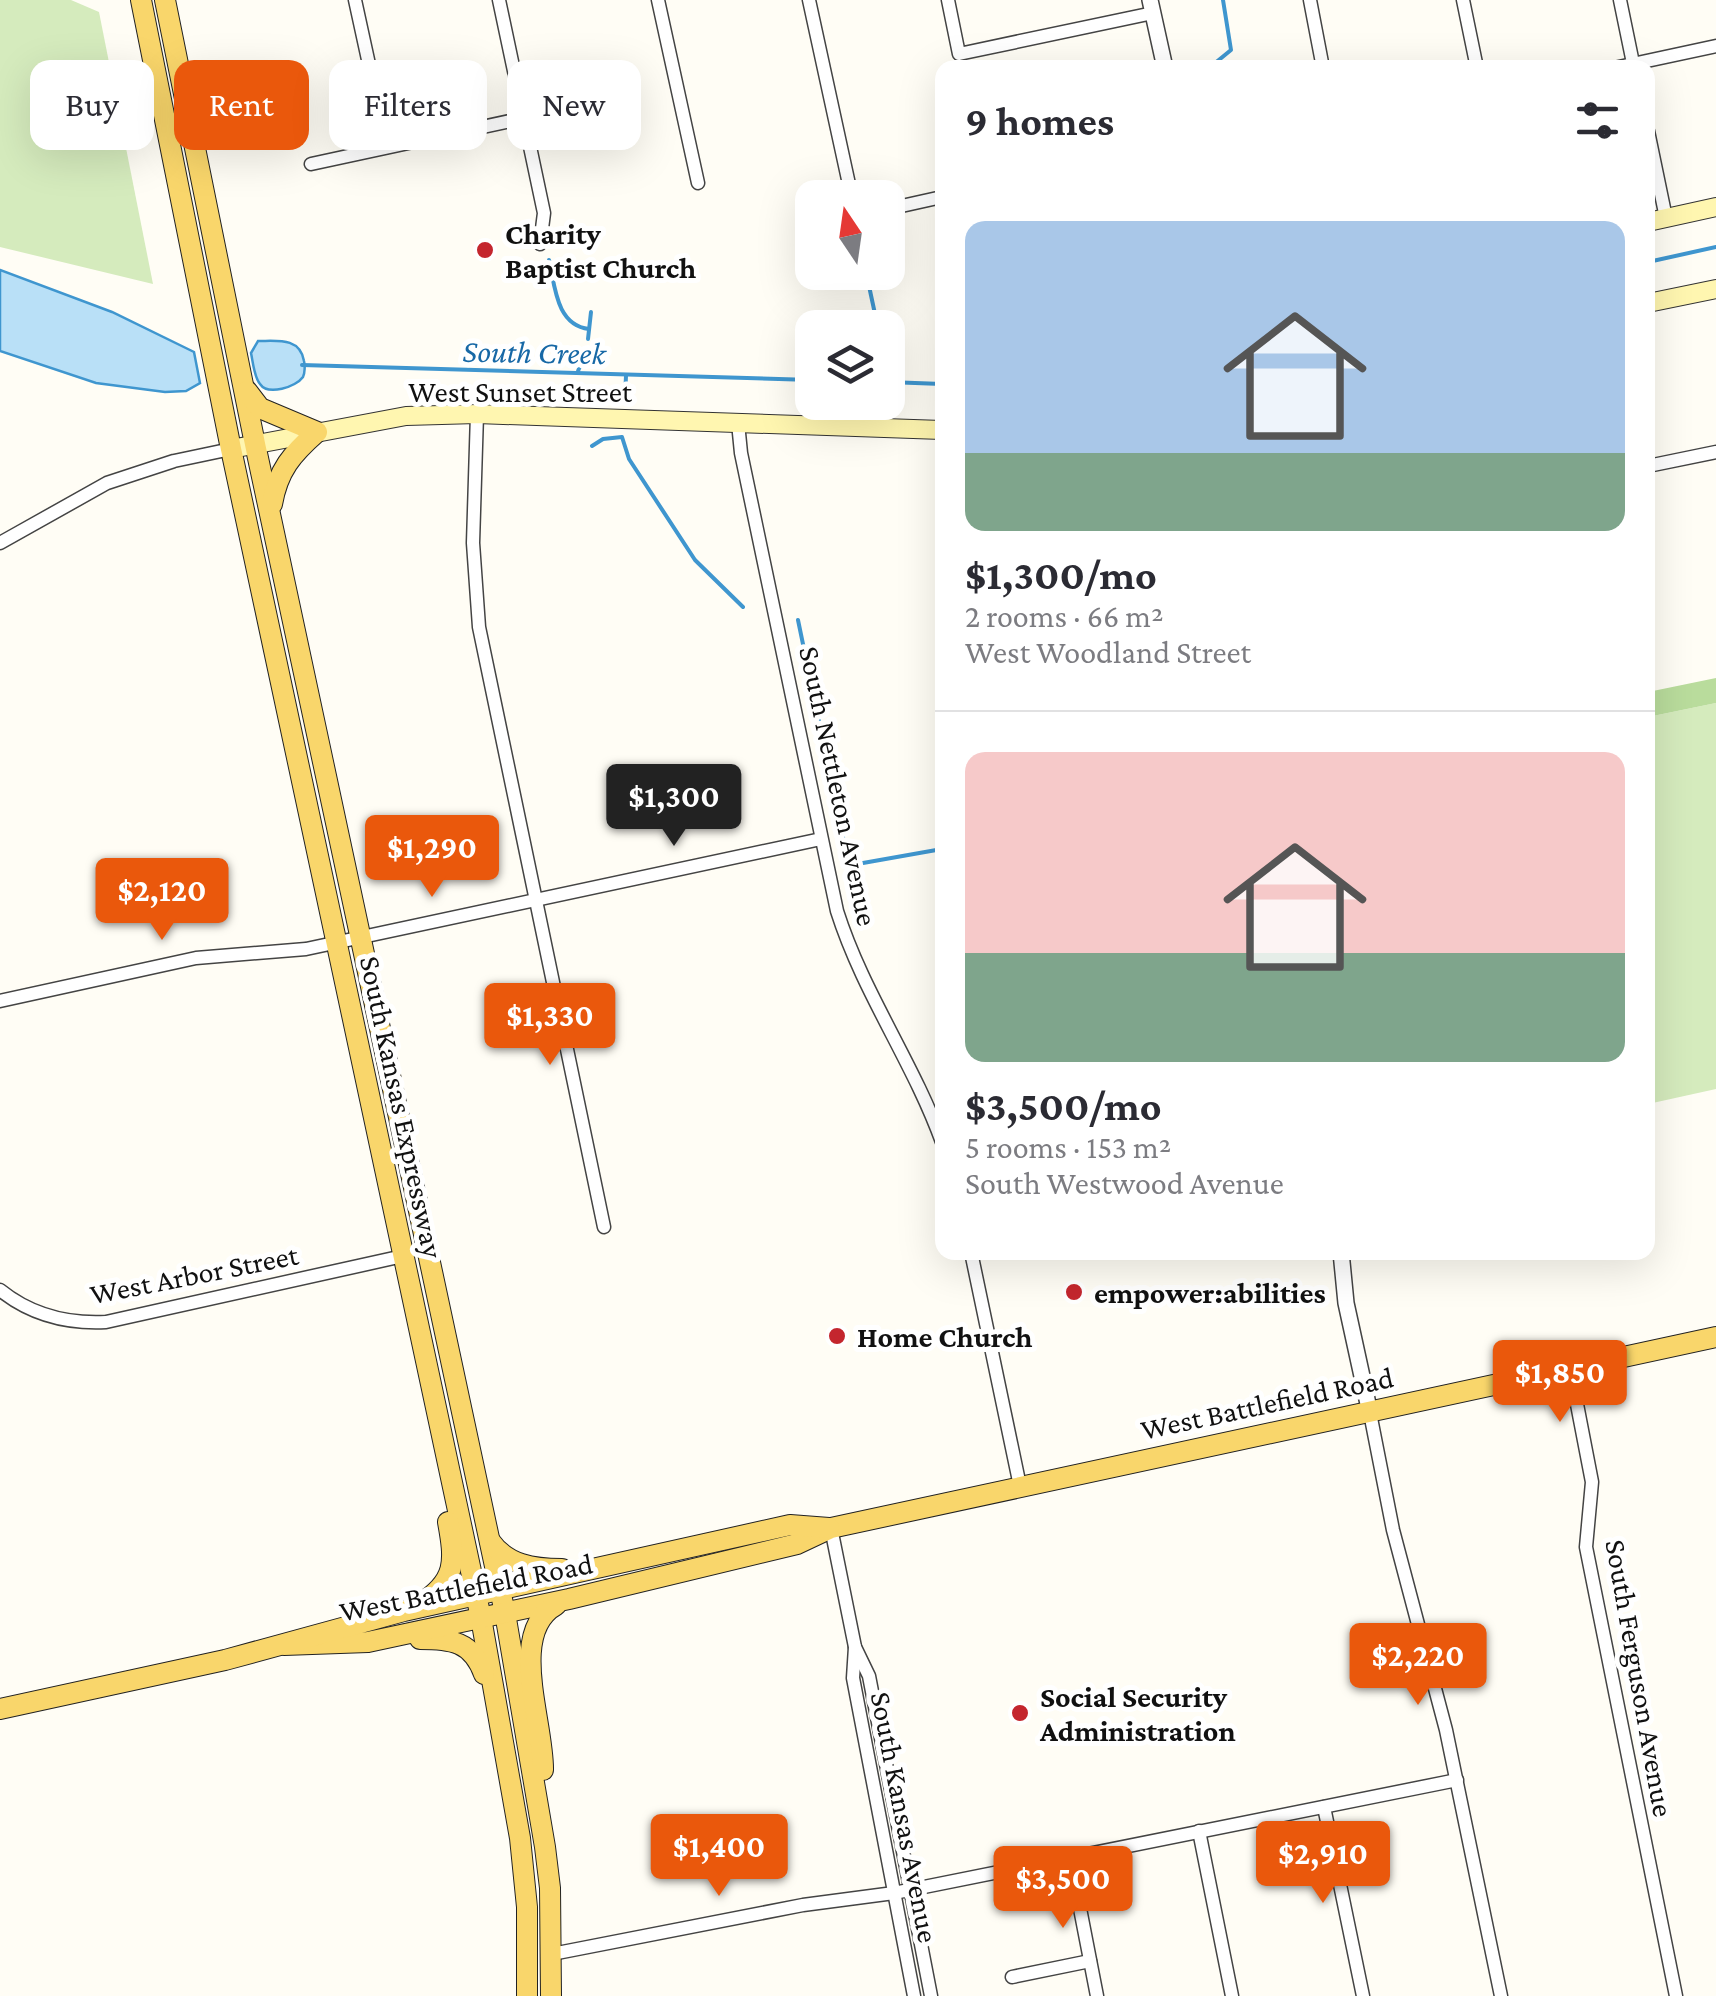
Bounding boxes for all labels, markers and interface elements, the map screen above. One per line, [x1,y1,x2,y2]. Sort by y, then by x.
chip: Buy [30,60,154,150]
chip: Rent [174,60,309,150]
chip: Filters [329,60,487,150]
chip: New [507,60,641,150]
icon: filters [1570,93,1625,148]
text: 9 homes [965,97,1114,144]
north arrow [795,180,905,290]
map controls [795,180,905,420]
place label: Charity Baptist Church [505,217,696,284]
marker: Charity Baptist Church [474,239,496,261]
icon: home [1205,286,1385,466]
button: layers [795,310,905,420]
water label: South Creek [462,333,608,371]
street label: West Sunset Street [408,375,633,408]
text: $1,300/mo [965,551,1157,598]
text: 2 rooms · 66 m² [965,598,1163,634]
text: West Woodland Street [965,634,1251,670]
street label: South Nettleton Avenue [793,643,885,929]
pin: $1,300 [593,764,755,849]
text: $1,300 [628,778,720,814]
pin: $1,290 [351,815,513,900]
icon: home [1205,817,1385,997]
text: $1,290 [387,829,477,865]
pin: $2,120 [81,858,243,943]
text: $2,120 [118,872,206,908]
street label: South Kansas Expressway [353,953,450,1262]
pin: $1,330 [469,983,631,1068]
text: $1,330 [506,997,594,1033]
text: $3,500/mo [965,1082,1162,1129]
text: 5 rooms · 153 m² [965,1129,1171,1165]
text: South Westwood Avenue [965,1165,1284,1201]
street label: West Arbor Street [87,1237,302,1310]
place label: empower:abilities [1094,1276,1326,1309]
marker: empower:abilities [1063,1281,1085,1303]
place label: Home Church [857,1320,1033,1353]
marker: Home Church [826,1325,848,1347]
pin: $1,850 [1479,1340,1641,1425]
text: $1,850 [1515,1354,1605,1390]
street label: West Battlefield Road [1138,1360,1396,1446]
street label: South Ferguson Avenue [1598,1537,1681,1819]
street label: West Battlefield Road [337,1546,596,1628]
pin: $2,220 [1337,1623,1499,1708]
text: $2,220 [1372,1637,1464,1673]
place label: Social Security Administration [1039,1680,1236,1747]
street label: South Kansas Avenue [864,1689,946,1945]
marker: Social Security Administration [1009,1702,1031,1724]
pin: $1,400 [638,1814,800,1899]
pin: $2,910 [1242,1821,1404,1906]
text: $1,400 [673,1828,765,1864]
text: $2,910 [1278,1835,1368,1871]
pin: $3,500 [982,1846,1144,1931]
text: $3,500 [1016,1860,1110,1896]

